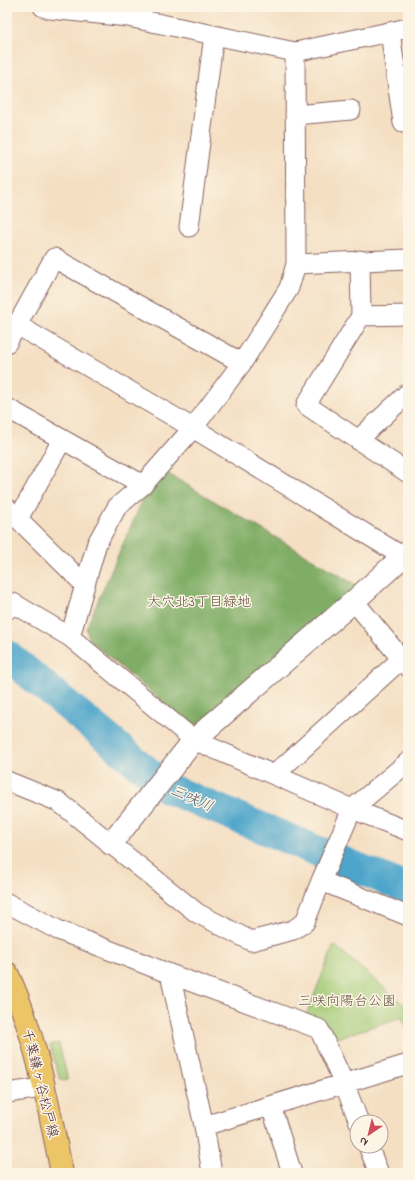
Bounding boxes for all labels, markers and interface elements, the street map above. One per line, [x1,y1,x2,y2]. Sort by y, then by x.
park label: 大穴北3丁目緑地 [147,592,251,613]
water label: 三咲川 [167,780,217,818]
park label: 三咲向陽台公園 [298,991,396,1012]
street label: 千葉鎌ヶ谷松戸線 [16,1026,63,1140]
north arrow [349,1114,389,1154]
text: N [356,1133,371,1150]

